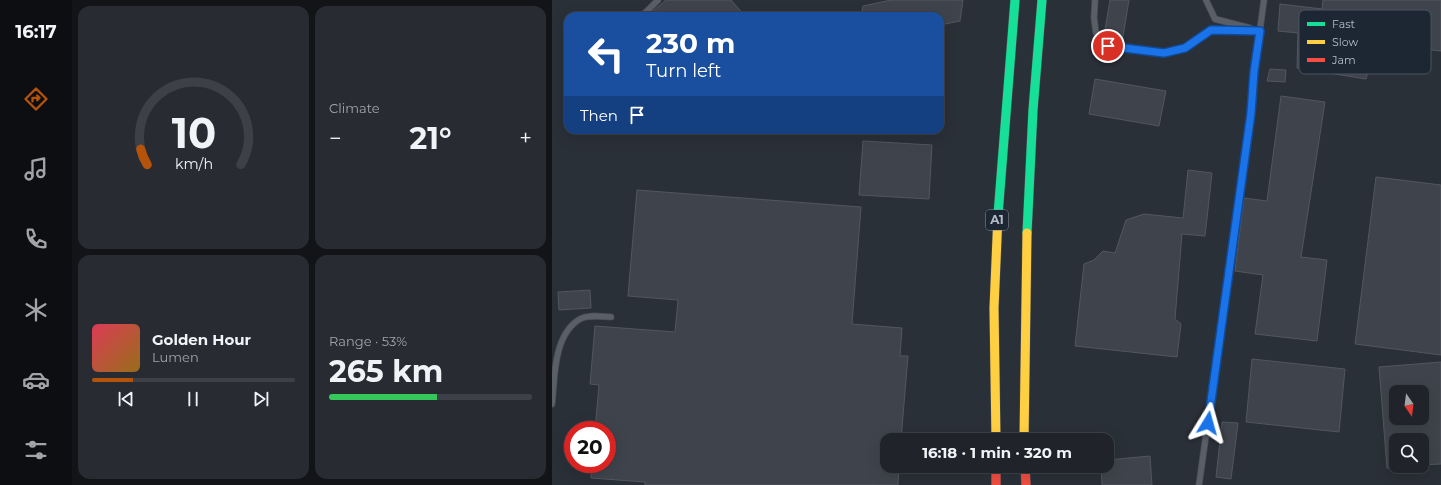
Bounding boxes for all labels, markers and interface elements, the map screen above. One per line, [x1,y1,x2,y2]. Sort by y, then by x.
legend [1299,10,1431,74]
text: Fast [1332,17,1356,31]
text: 16:17 [15,21,57,43]
text: 230 m [646,26,735,60]
icon: left [580,28,632,80]
pin [1091,29,1125,63]
icon: arrive [1097,35,1119,57]
text: Slow [1332,35,1358,49]
text: Jam [1331,53,1356,67]
text: Turn left [646,60,721,82]
icon: directions [22,85,50,113]
text: Climate [329,100,380,116]
icon: arrive [626,104,648,126]
text: Then [580,106,618,125]
text: 10 [171,108,216,158]
text: 21° [410,120,452,157]
text: − [329,125,342,152]
text: + [519,125,532,152]
icon: music [22,155,50,183]
text: km/h [174,155,213,173]
road number: A1 [986,210,1008,230]
icon: phone [22,225,50,253]
icon: climate [22,296,50,324]
text: Golden Hour [152,330,251,349]
text: Range · 53% [329,333,407,349]
text: Lumen [152,349,199,365]
text: 265 km [329,353,443,390]
icon: car [22,366,50,394]
north arrow [1389,385,1429,425]
map controls [1389,385,1429,473]
icon: previous [115,388,137,410]
icon: pause [182,388,204,410]
icon: next [250,388,272,410]
position arrow [1187,402,1229,444]
speed limit sign: 20 [564,421,616,473]
button: search [1389,433,1429,473]
icon: filters [22,436,50,464]
text: 16:18 · 1 min · 320 m [922,443,1072,462]

